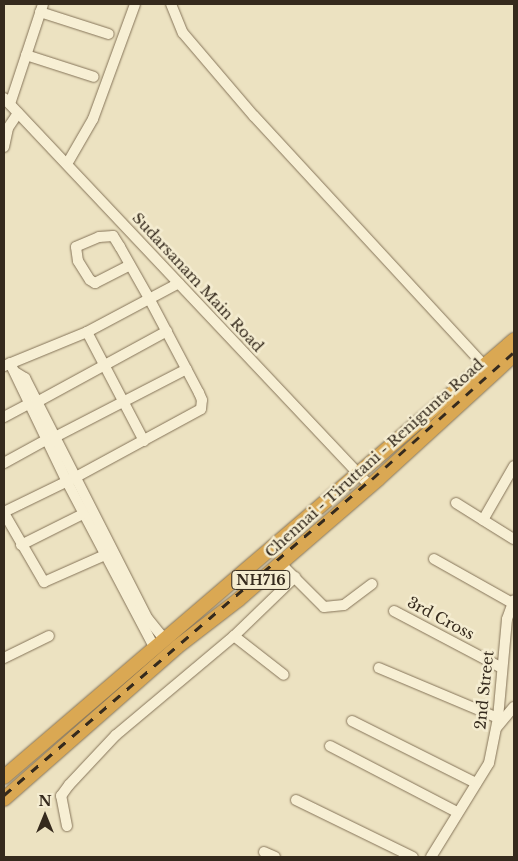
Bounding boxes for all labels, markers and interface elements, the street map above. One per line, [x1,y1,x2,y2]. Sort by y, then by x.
street label: Sudarsanam Main Road [129,209,267,355]
street label: Chennai - Tiruttani - Renigunta Road [261,355,487,561]
road number: NH716 [231,568,291,592]
street label: 3rd Cross [404,593,478,643]
street label: 2nd Street [471,650,497,730]
north arrow [20,791,70,841]
text: N [38,792,52,810]

